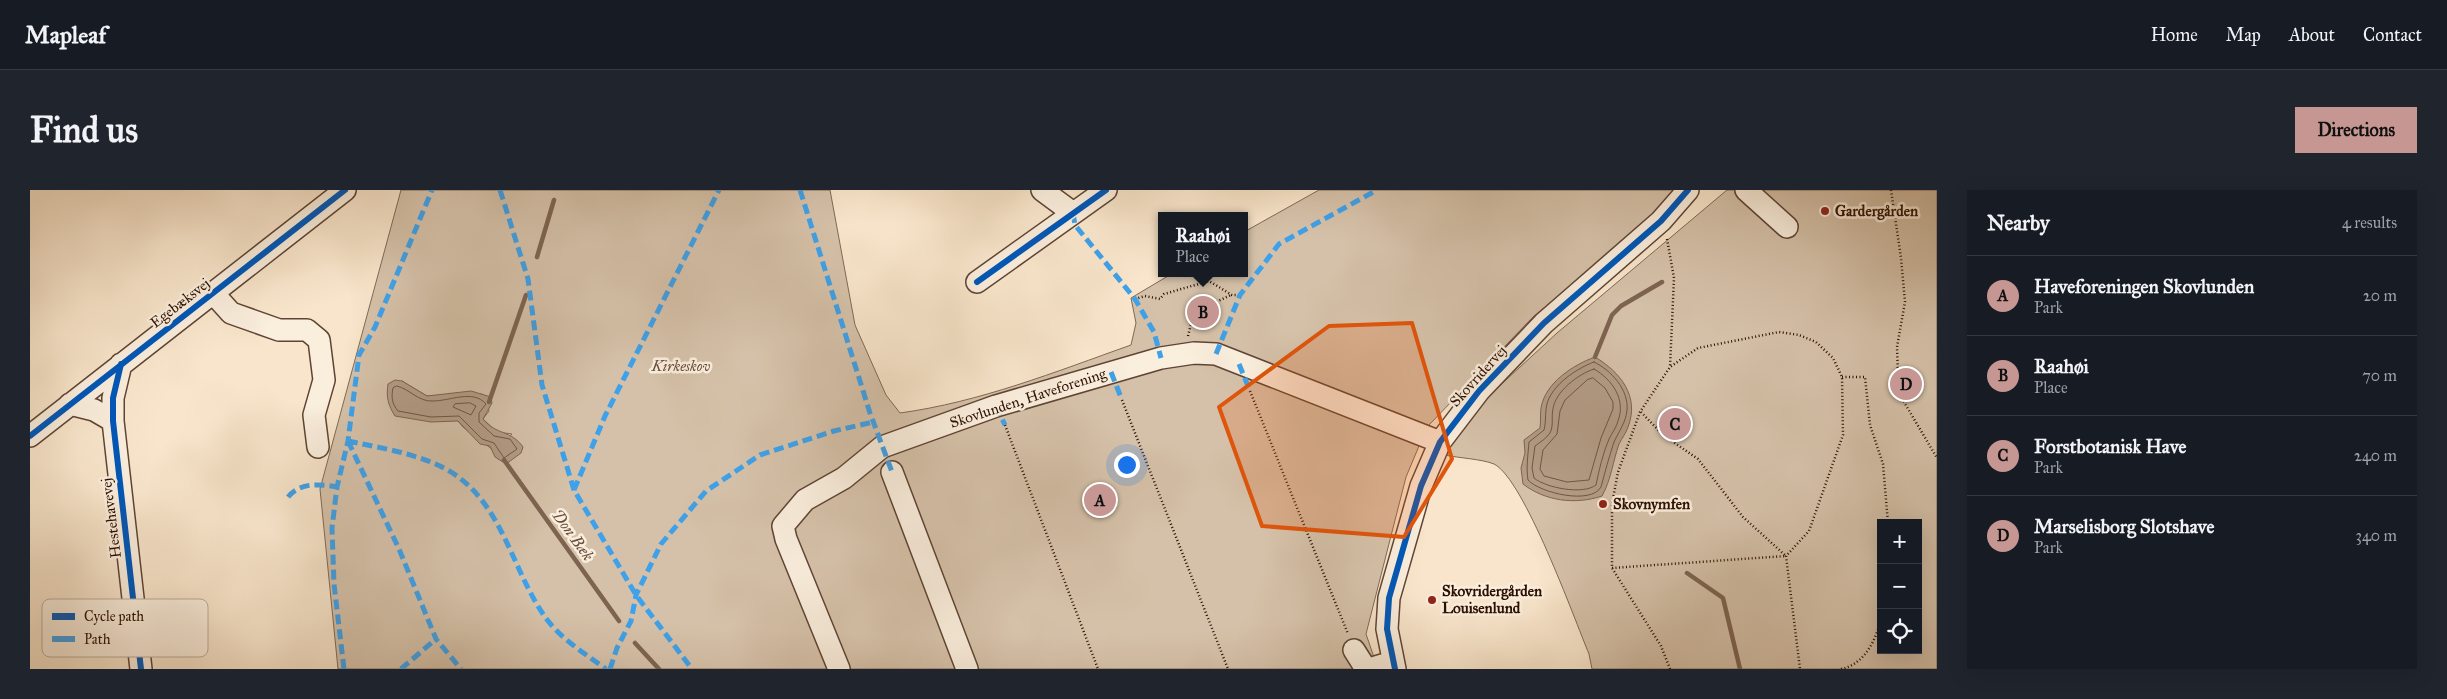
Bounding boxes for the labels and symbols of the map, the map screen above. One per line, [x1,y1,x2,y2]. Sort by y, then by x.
place label: Gardergården [1835,202,1919,221]
marker: Gardergården [1819,205,1831,217]
street label: Egebæksvej [147,274,213,332]
pin: B [1187,293,1219,331]
street label: Skovridervej [1446,342,1510,410]
park label: Kirkeskov [651,357,710,375]
street label: Skovlunden, Haveforening [948,364,1109,432]
pin: D [1890,365,1922,403]
pin: C [1659,405,1691,443]
your location [1114,452,1140,478]
street label: Hestehavevej [97,477,125,559]
pin: A [1084,481,1116,519]
place label: Skovnymfen [1613,495,1691,514]
marker: Skovnymfen [1597,498,1609,510]
water label: Don Bæk [548,506,598,564]
place label: Skovridergården Louisenlund [1442,582,1543,617]
marker: Skovridergården Louisenlund [1426,594,1438,606]
legend [42,599,208,657]
text: Cycle path [84,608,144,625]
text: Path [84,631,111,648]

